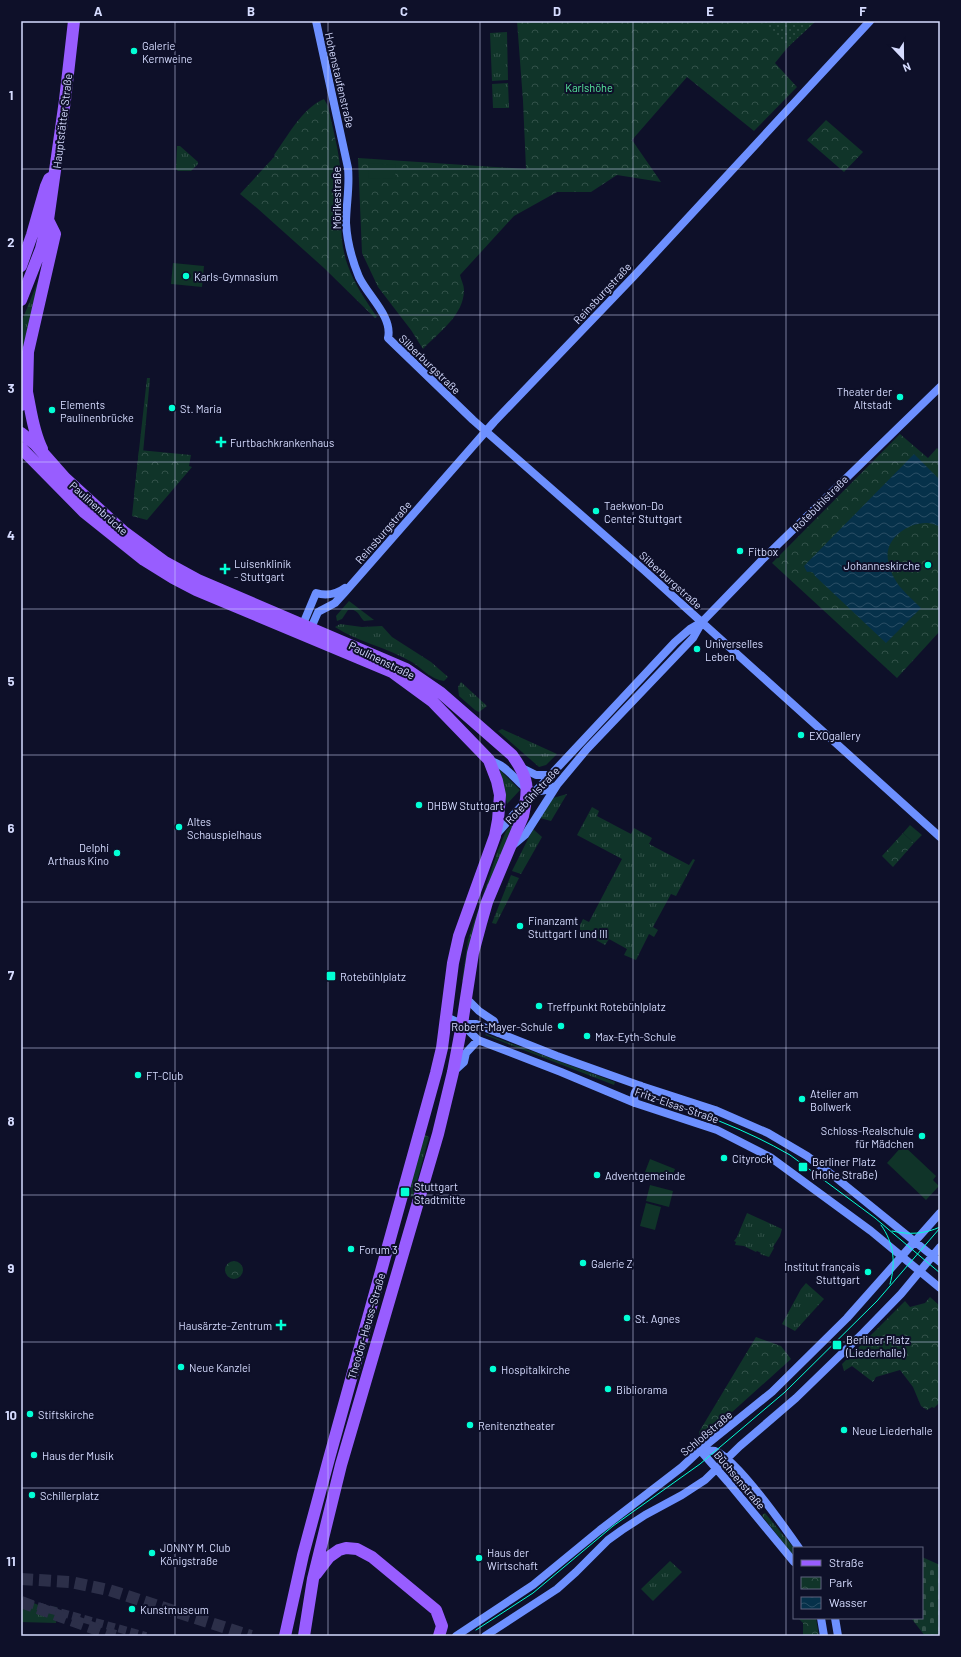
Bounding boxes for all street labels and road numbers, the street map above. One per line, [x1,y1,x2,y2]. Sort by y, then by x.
street label: Hohenstaufenstraße [323,31,357,129]
street label: Hauptstätter Straße [50,73,74,169]
street label: Mörikestraße [330,167,343,229]
street label: Reinsburgstraße [570,260,634,326]
street label: Silberburgstraße [397,332,463,397]
street label: Rotebühlstraße [789,472,851,534]
street label: Paulinenbrücke [67,478,131,538]
street label: Reinsburgstraße [352,498,414,566]
street label: Silberburgstraße [637,548,705,612]
street label: Paulinenstraße [347,638,417,682]
street label: Rotebühlstraße [502,764,562,826]
street label: Fritz-Elsas-Straße [633,1085,721,1125]
street label: Theodor-Heuss-Straße [345,1271,387,1381]
street label: Schloßstraße [678,1408,735,1458]
street label: Büchsenstraße [712,1448,768,1512]

